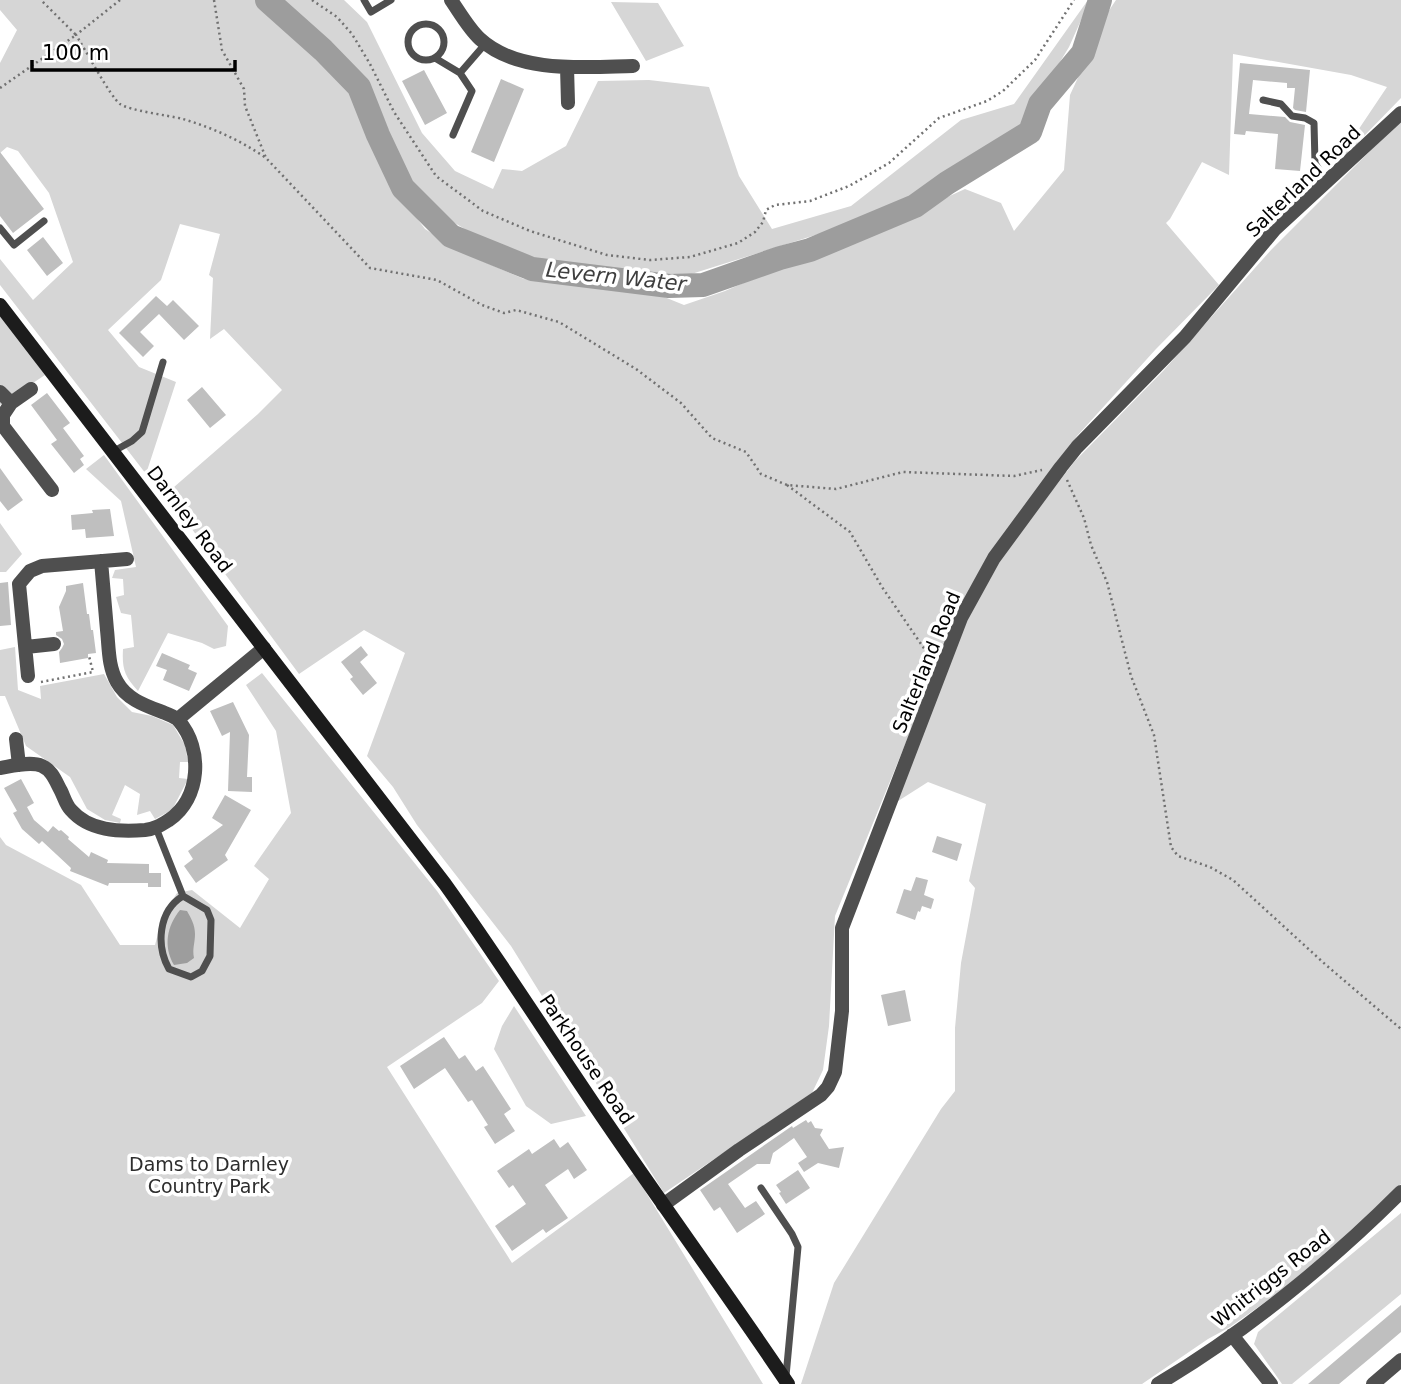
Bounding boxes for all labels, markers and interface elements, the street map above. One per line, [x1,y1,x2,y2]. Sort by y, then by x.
scale bar [32,28,234,72]
text: 100 m [42,41,109,65]
street label: Salterland Road [1241,121,1365,241]
water label: Levern Water [545,258,689,296]
street label: Darnley Road [143,461,237,577]
street label: Salterland Road [888,588,964,736]
street label: Parkhouse Road [535,990,639,1128]
park label: Dams to Darnley Country Park [129,1153,289,1197]
street label: Whitriggs Road [1207,1225,1335,1331]

